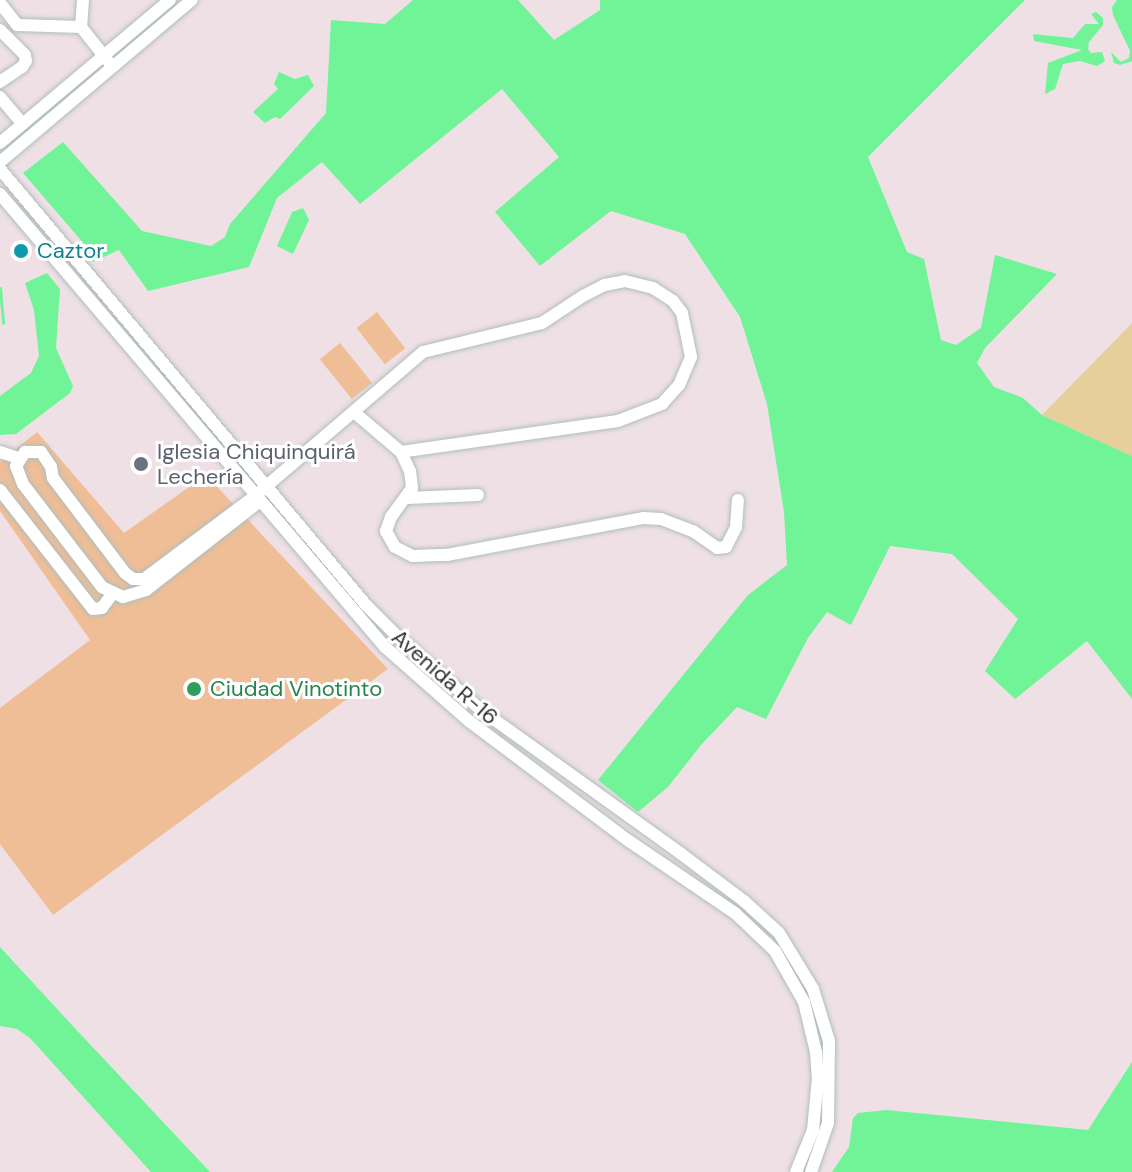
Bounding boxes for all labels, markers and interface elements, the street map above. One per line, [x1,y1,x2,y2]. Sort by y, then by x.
place label: Caztor [37,238,104,264]
marker: Caztor [12,242,30,260]
place label: Iglesia Chiquinquirá Lechería [157,438,356,490]
marker: Iglesia Chiquinquirá Lechería [132,455,150,473]
street label: Avenida R-16 [386,624,504,730]
place label: Ciudad Vinotinto [210,676,382,702]
marker: Ciudad Vinotinto [185,680,203,698]

